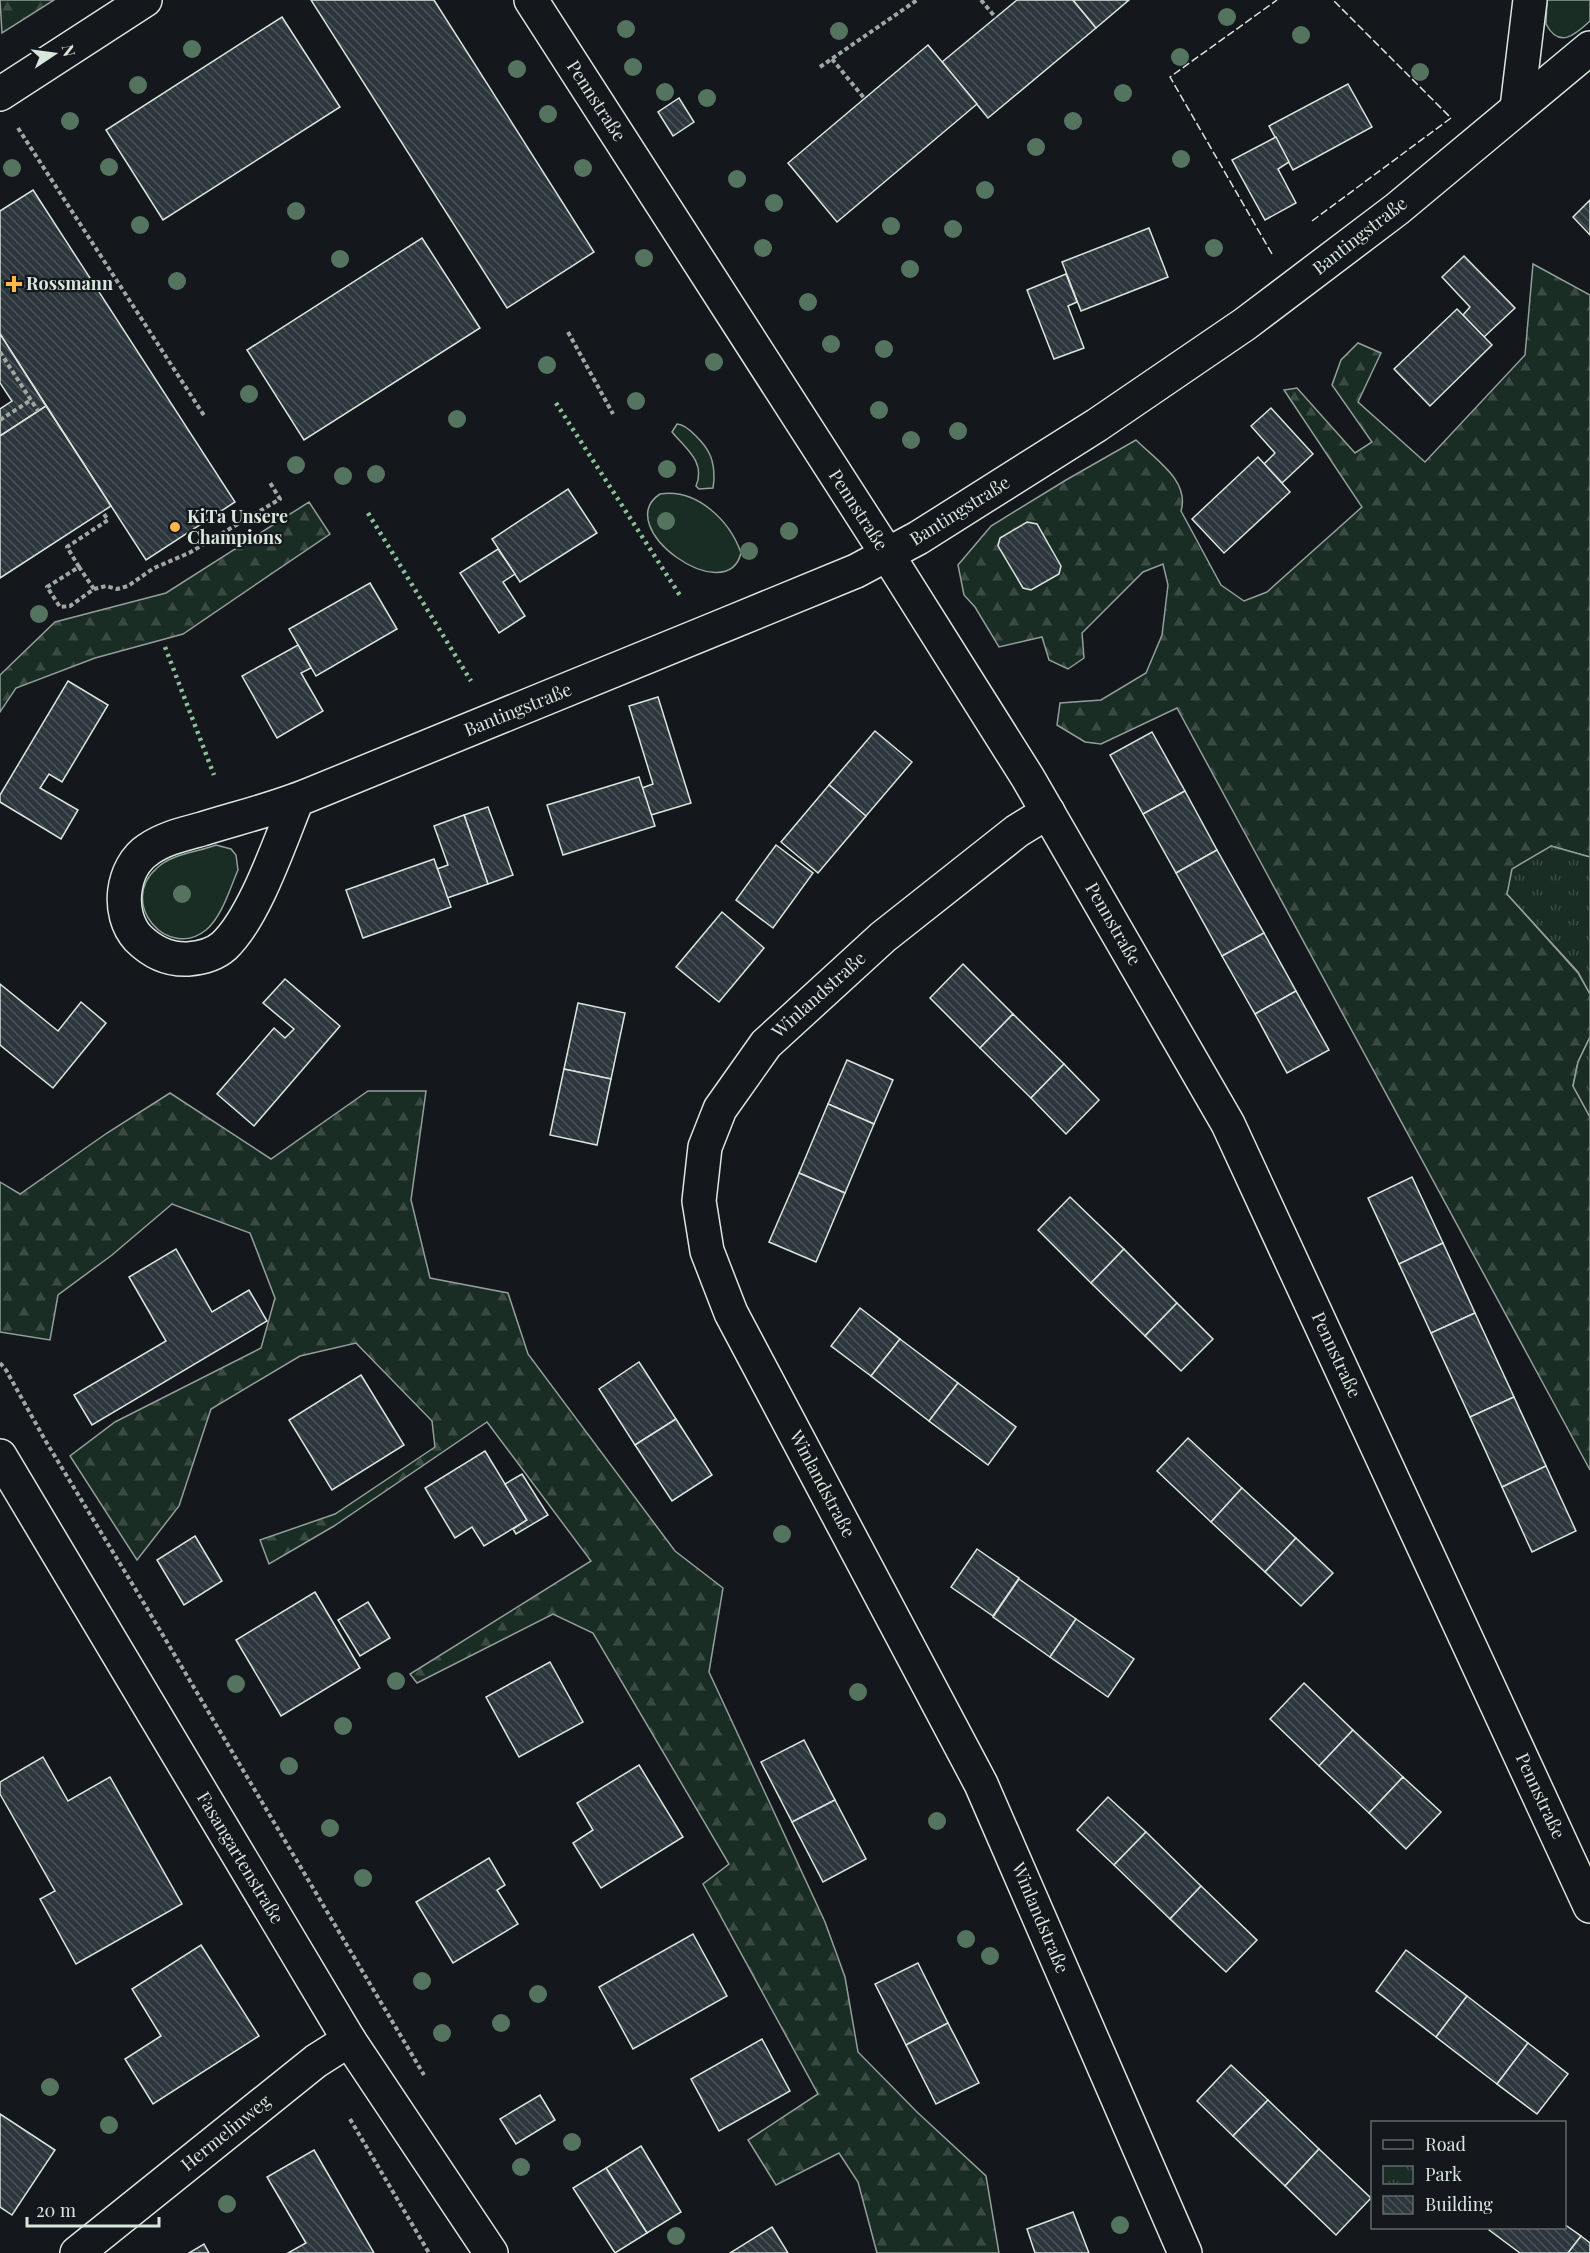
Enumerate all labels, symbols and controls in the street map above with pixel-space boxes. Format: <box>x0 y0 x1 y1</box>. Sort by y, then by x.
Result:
north arrow <box>24 24 84 84</box>
text: N <box>58 43 81 59</box>
street label: Pennstraße <box>562 55 632 146</box>
street label: Bantingstraße <box>1307 191 1412 280</box>
place label: Rossmann <box>26 271 113 295</box>
marker: Rossmann <box>7 277 21 291</box>
street label: Pennstraße <box>824 464 894 555</box>
street label: Bantingstraße <box>905 470 1014 550</box>
place label: KiTa Unsere Champions <box>187 504 288 549</box>
marker: KiTa Unsere Champions <box>168 520 182 534</box>
street label: Bantingstraße <box>460 677 575 741</box>
street label: Pennstraße <box>1080 878 1147 969</box>
street label: Winlandstraße <box>766 946 870 1043</box>
street label: Pennstraße <box>1307 1308 1367 1401</box>
street label: Winlandstraße <box>784 1425 861 1541</box>
street label: Pennstraße <box>1511 1749 1571 1842</box>
street label: Fasangartenstraße <box>192 1787 290 1928</box>
street label: Winlandstraße <box>1006 1858 1075 1977</box>
street label: Hermelinweg <box>176 2088 276 2176</box>
legend <box>1371 2121 1566 2229</box>
text: Road <box>1425 2132 1466 2156</box>
text: Park <box>1425 2162 1462 2186</box>
scale bar <box>27 2190 159 2228</box>
text: Building <box>1425 2192 1493 2216</box>
text: 20 m <box>36 2198 76 2222</box>

